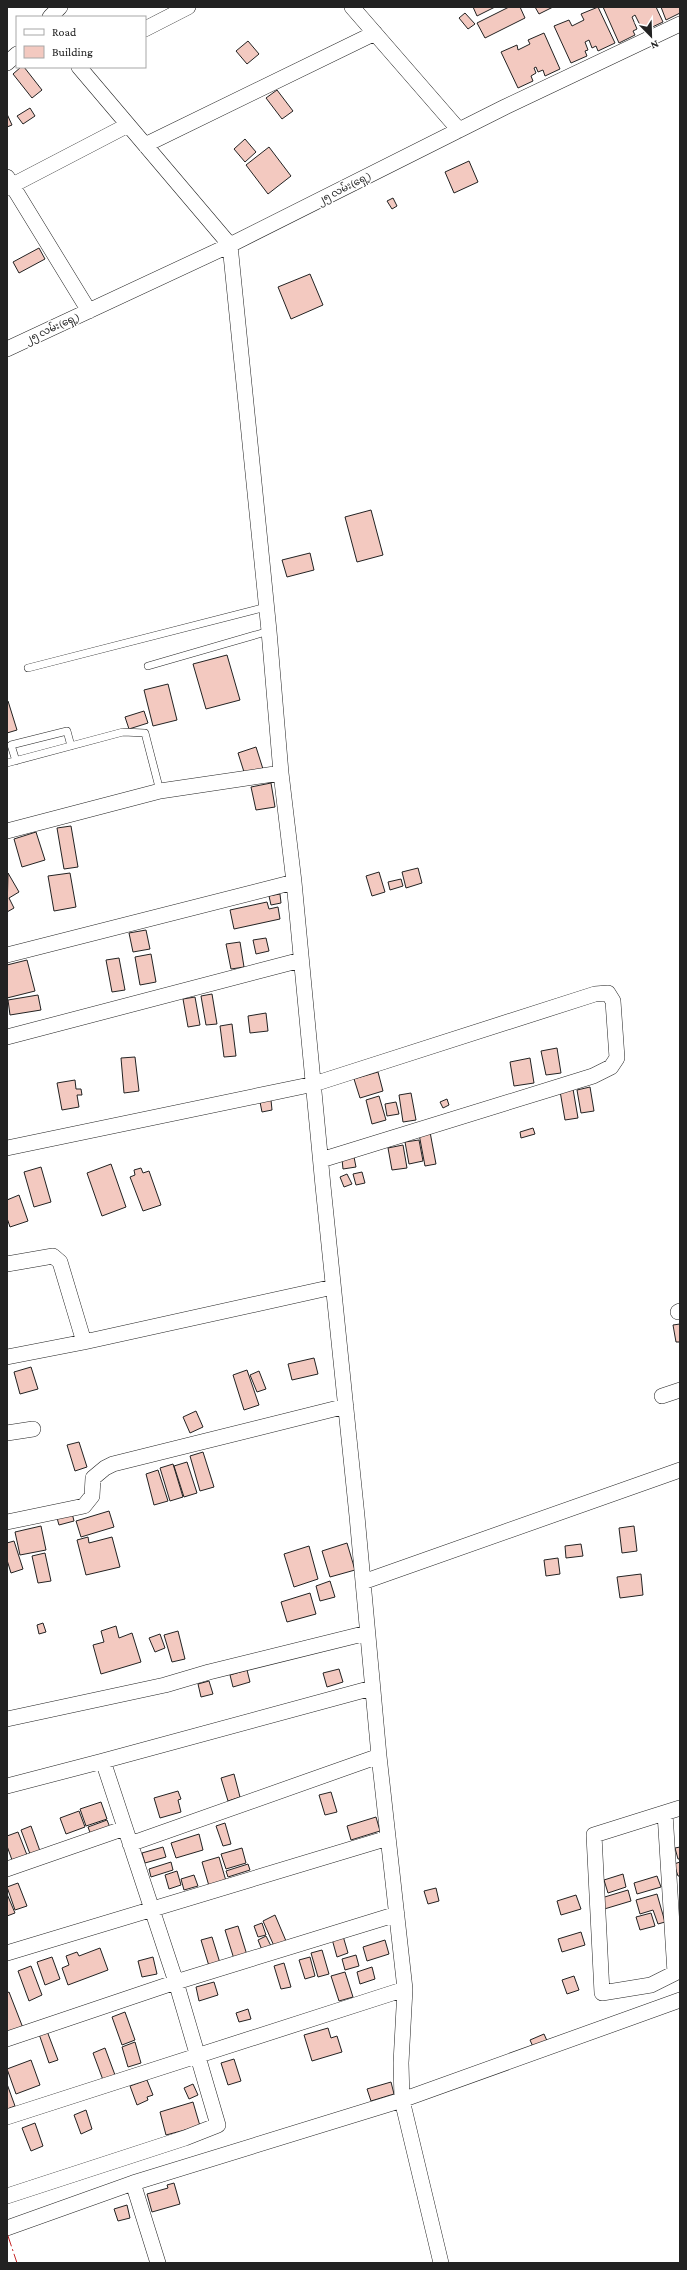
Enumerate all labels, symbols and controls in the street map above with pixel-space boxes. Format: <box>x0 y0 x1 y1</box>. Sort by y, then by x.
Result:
legend <box>16 16 146 68</box>
north arrow <box>631 16 671 56</box>
text: Road <box>52 25 77 39</box>
text: N <box>649 38 661 52</box>
text: Building <box>52 45 93 59</box>
street label: ၂၅ လမ်း(ရှေ့) <box>314 168 374 209</box>
street label: ၂၅ လမ်း(ရှေ့) <box>22 309 82 348</box>

